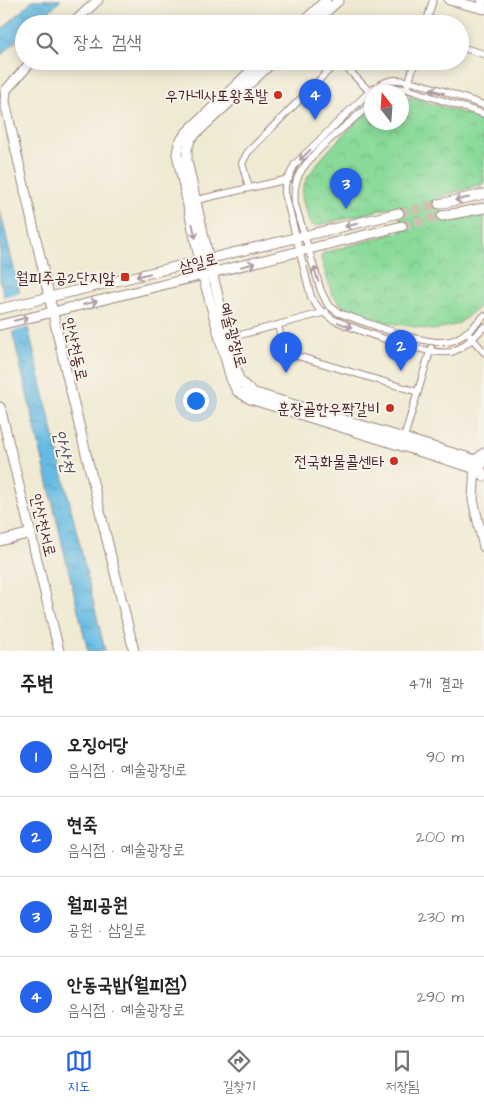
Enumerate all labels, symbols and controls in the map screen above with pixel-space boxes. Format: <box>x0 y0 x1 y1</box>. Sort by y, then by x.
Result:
search box <box>15 15 469 70</box>
icon: search <box>33 29 61 57</box>
text: 장소 검색 <box>73 29 142 56</box>
pin: 4 <box>299 79 331 120</box>
place label: 우가네사또왕족발 <box>165 85 268 107</box>
north arrow <box>364 85 409 130</box>
one-way arrow <box>430 86 446 95</box>
marker: 우가네사또왕족발 <box>272 89 284 101</box>
one-way arrow <box>299 148 311 160</box>
pin: 3 <box>330 168 362 209</box>
one-way arrow <box>454 195 470 204</box>
one-way arrow <box>344 221 360 230</box>
one-way arrow <box>189 223 199 239</box>
street label: 삼일로 <box>177 248 220 278</box>
one-way arrow <box>239 260 255 269</box>
one-way arrow <box>310 266 320 282</box>
place label: 월피주공2단지앞 <box>16 267 115 289</box>
marker: 월피주공2단지앞 <box>119 271 131 283</box>
one-way arrow <box>135 271 151 280</box>
one-way arrow <box>81 298 97 307</box>
street label: 예술광장1로 <box>214 300 252 370</box>
one-way arrow <box>13 314 29 324</box>
street label: 안산천동로 <box>57 315 93 383</box>
one-way arrow <box>337 321 353 330</box>
pin: 2 <box>385 330 417 371</box>
pin: 1 <box>270 332 302 373</box>
your location <box>183 388 209 414</box>
place label: 훈장골한우짝갈비 <box>277 398 380 420</box>
marker: 훈장골한우짝갈비 <box>384 402 396 414</box>
water label: 안산천 <box>46 427 81 477</box>
place label: 전국화물콜센타 <box>294 451 384 473</box>
marker: 전국화물콜센타 <box>388 455 400 467</box>
street label: 안산천서로 <box>25 491 61 559</box>
text: 주변 <box>20 669 54 698</box>
text: 4개 결과 <box>408 673 464 695</box>
text: 오징어당 <box>67 732 128 759</box>
text: 1 <box>35 746 37 768</box>
text: 90 m <box>426 746 464 768</box>
text: 음식점 · 예술광장1로 <box>67 759 187 781</box>
text: 현죽 <box>67 812 98 839</box>
text: 2 <box>31 826 41 848</box>
text: 200 m <box>416 826 464 848</box>
text: 음식점 · 예술광장로 <box>67 839 185 861</box>
text: 월피공원 <box>67 892 128 919</box>
text: 3 <box>32 906 40 928</box>
text: 230 m <box>418 906 464 928</box>
text: 공원 · 삼일로 <box>67 919 146 941</box>
text: 안동국밥(월피점) <box>67 972 186 999</box>
text: 4 <box>31 986 41 1008</box>
text: 290 m <box>417 986 464 1008</box>
text: 음식점 · 예술광장로 <box>67 999 185 1021</box>
tab: 지도 <box>65 1047 93 1097</box>
tab: 길찾기 <box>222 1047 256 1097</box>
tab: 저장됨 <box>385 1047 419 1097</box>

